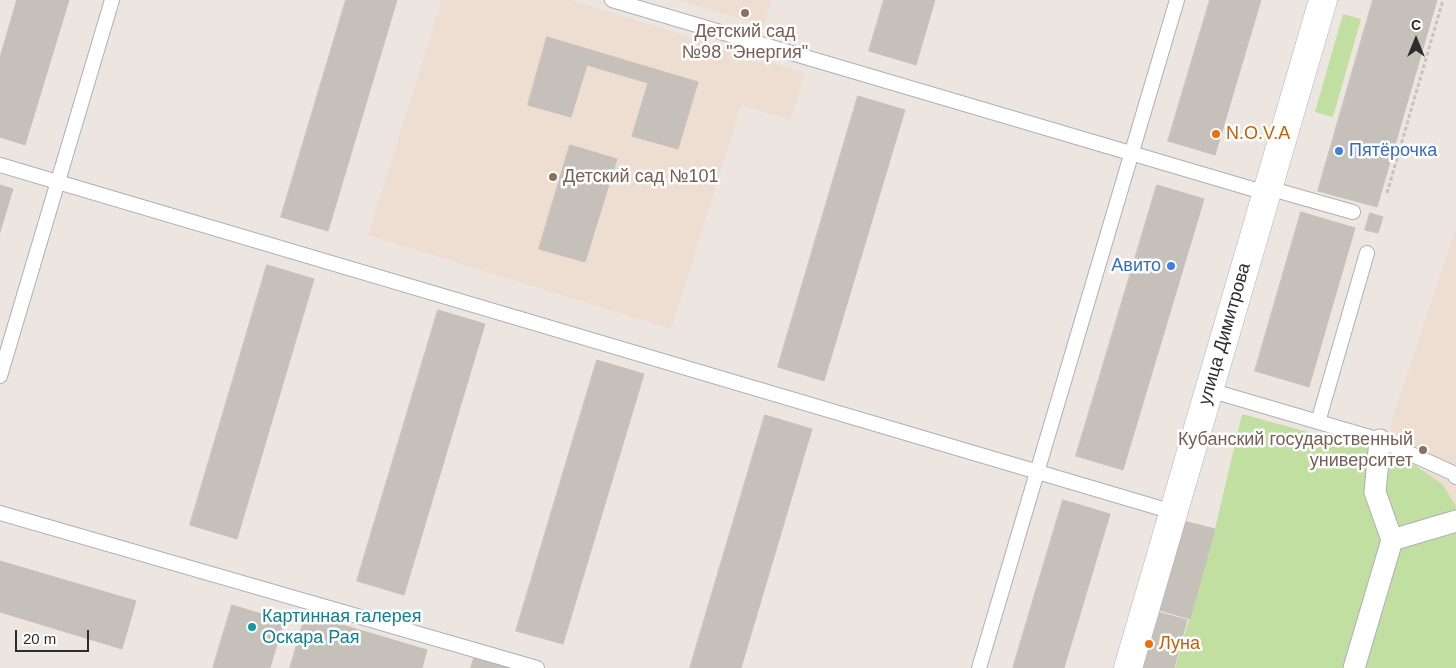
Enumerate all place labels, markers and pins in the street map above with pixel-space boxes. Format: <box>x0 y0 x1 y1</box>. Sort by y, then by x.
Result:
marker: Детский сад №98 "Энергия" <box>739 7 751 19</box>
place label: Детский сад №98 "Энергия" <box>682 21 808 64</box>
place label: N.O.V.A <box>1226 123 1290 145</box>
marker: N.O.V.A <box>1210 128 1222 140</box>
place label: Пятёрочка <box>1349 140 1437 162</box>
marker: Пятёрочка <box>1333 145 1345 157</box>
place label: Детский сад №101 <box>563 166 718 188</box>
marker: Детский сад №101 <box>547 171 559 183</box>
place label: Авито <box>1111 255 1161 277</box>
marker: Авито <box>1165 260 1177 272</box>
place label: Кубанский государственный университет <box>1178 429 1413 472</box>
marker: Кубанский государственный университет <box>1417 444 1429 456</box>
place label: Картинная галерея Оскара Рая <box>262 606 422 649</box>
marker: Картинная галерея Оскара Рая <box>246 621 258 633</box>
place label: Луна <box>1159 633 1200 655</box>
marker: Луна <box>1143 638 1155 650</box>

